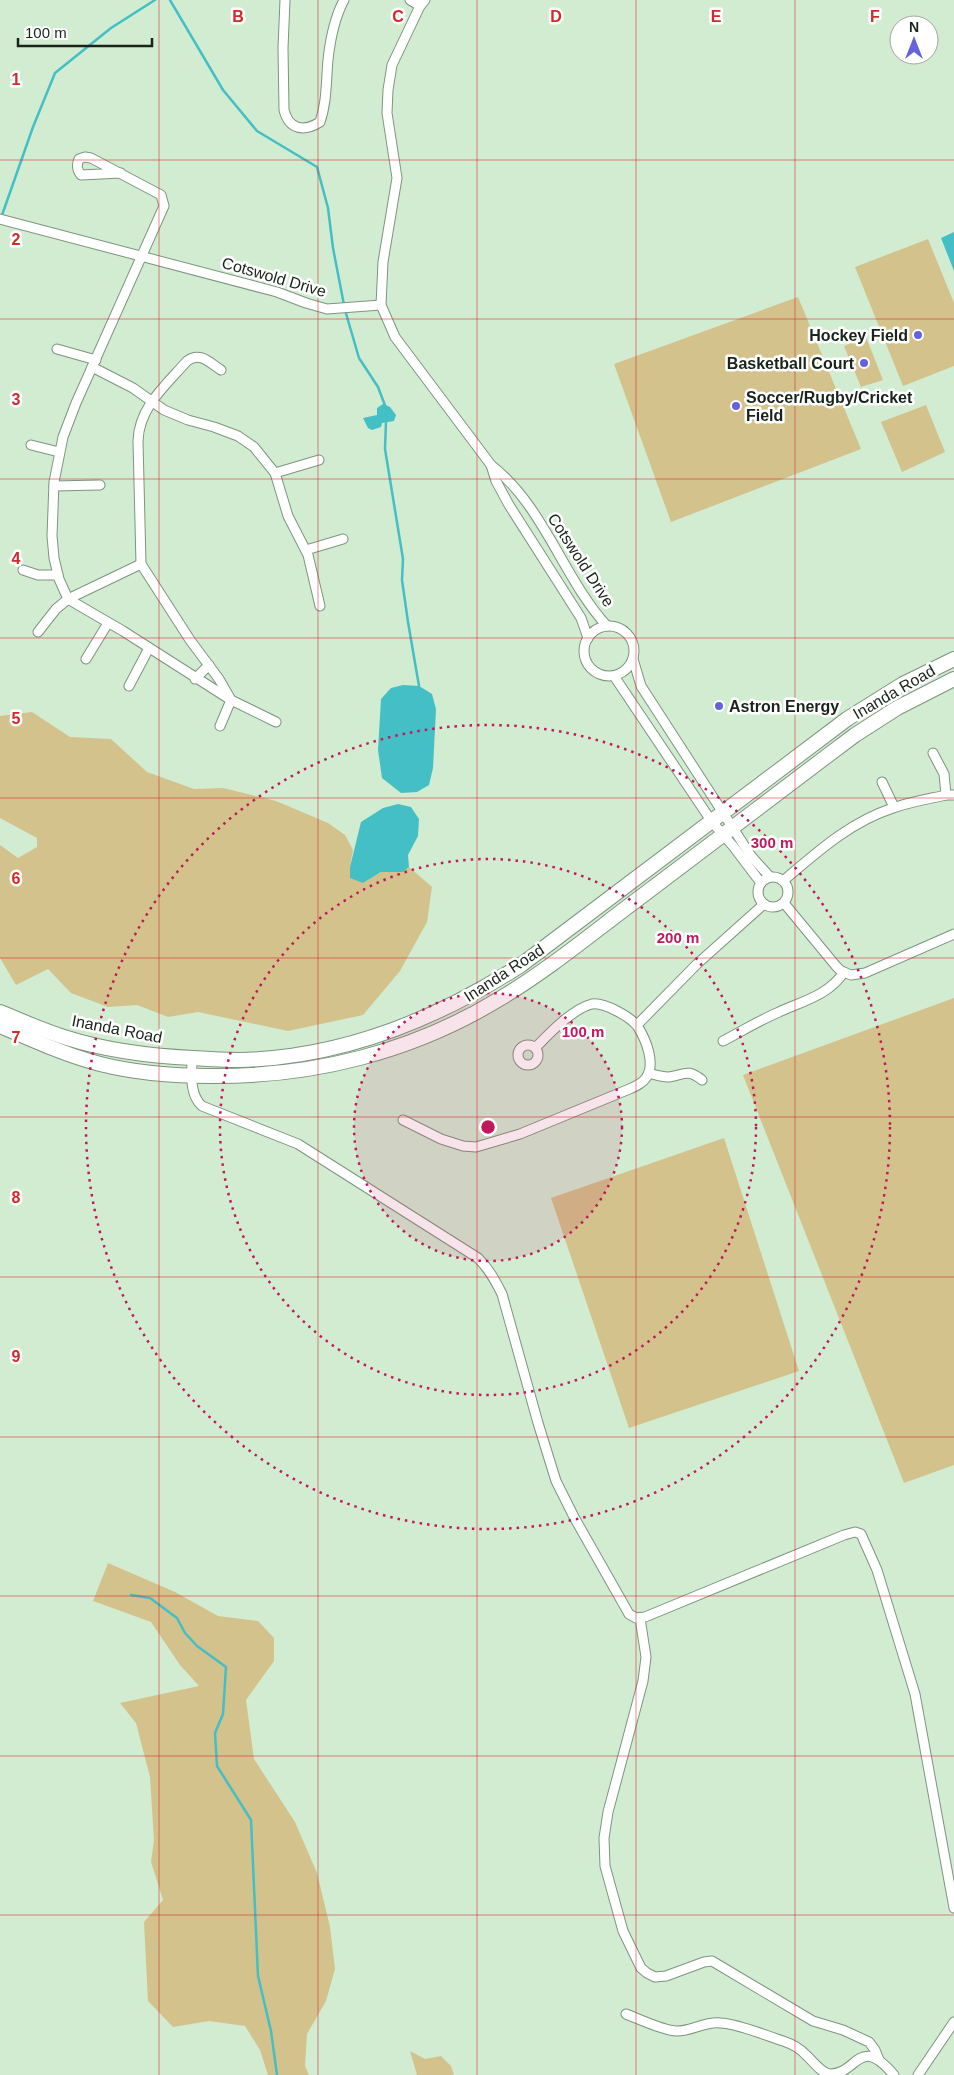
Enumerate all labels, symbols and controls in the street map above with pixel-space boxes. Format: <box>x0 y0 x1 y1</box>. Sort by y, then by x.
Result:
text: B <box>232 8 244 25</box>
text: C <box>392 8 404 25</box>
text: D <box>550 8 562 25</box>
text: E <box>711 8 722 25</box>
text: F <box>870 8 880 25</box>
scale bar <box>18 15 151 47</box>
north arrow <box>889 15 939 65</box>
text: N <box>909 19 919 35</box>
text: 100 m <box>25 24 67 41</box>
text: 1 <box>12 71 21 88</box>
text: 2 <box>12 231 21 248</box>
street label: Cotswold Drive <box>220 254 328 300</box>
place label: Hockey Field <box>809 327 908 344</box>
marker: Hockey Field <box>912 329 924 341</box>
place label: Basketball Court <box>727 355 855 372</box>
marker: Basketball Court <box>858 357 870 369</box>
place label: Soccer/Rugby/Cricket Field <box>746 389 913 424</box>
text: 3 <box>12 391 21 408</box>
marker: Soccer/Rugby/Cricket Field <box>730 400 742 412</box>
street label: Cotswold Drive <box>545 510 617 610</box>
text: 4 <box>12 550 21 567</box>
street label: Inanda Road <box>850 662 938 722</box>
place label: Astron Energy <box>729 698 839 715</box>
marker: Astron Energy <box>713 700 725 712</box>
text: 5 <box>12 710 21 727</box>
text: 300 m <box>751 834 793 851</box>
text: 6 <box>12 870 21 887</box>
text: 200 m <box>657 929 699 946</box>
street label: Inanda Road <box>461 941 547 1005</box>
street label: Inanda Road <box>70 1012 164 1046</box>
text: 100 m <box>562 1023 604 1040</box>
text: 7 <box>12 1029 21 1046</box>
centre of rings <box>479 1118 497 1136</box>
text: 8 <box>12 1189 21 1206</box>
text: 9 <box>12 1348 21 1365</box>

